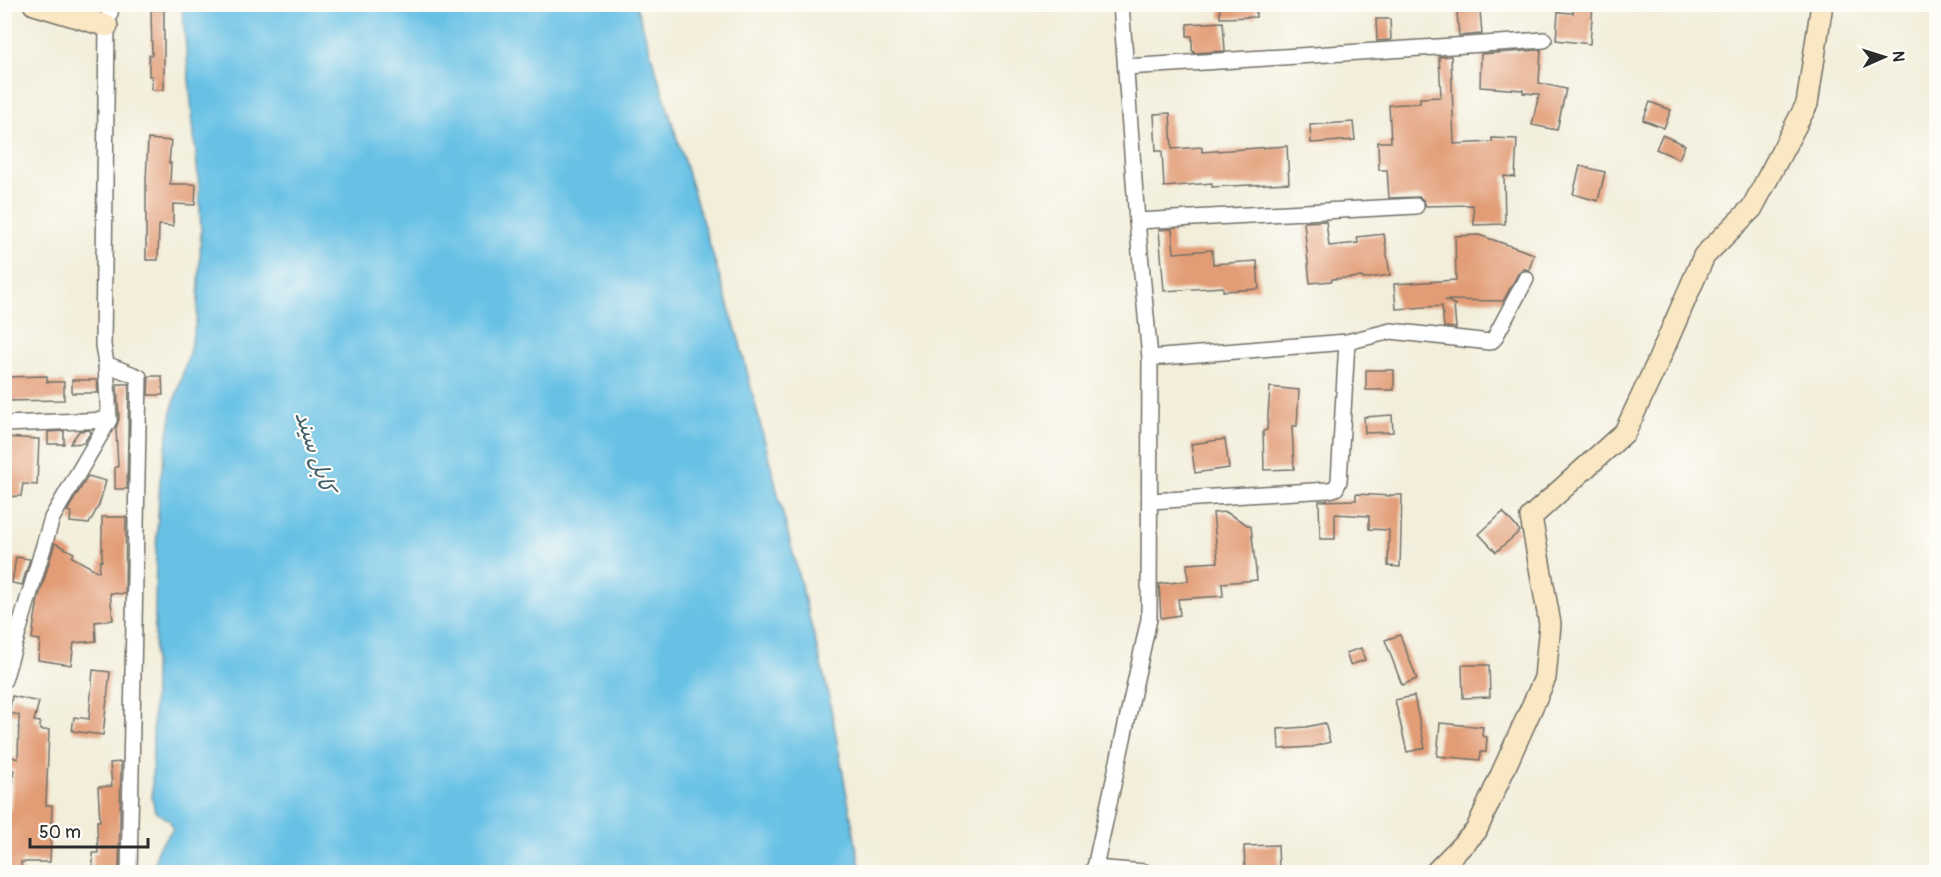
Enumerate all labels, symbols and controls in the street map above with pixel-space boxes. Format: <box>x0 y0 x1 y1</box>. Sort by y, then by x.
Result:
north arrow <box>1854 27 1914 87</box>
text: N <box>1888 50 1908 62</box>
water label: کابل سيند <box>289 408 342 500</box>
scale bar <box>30 811 148 849</box>
text: 50 m <box>39 821 81 844</box>

